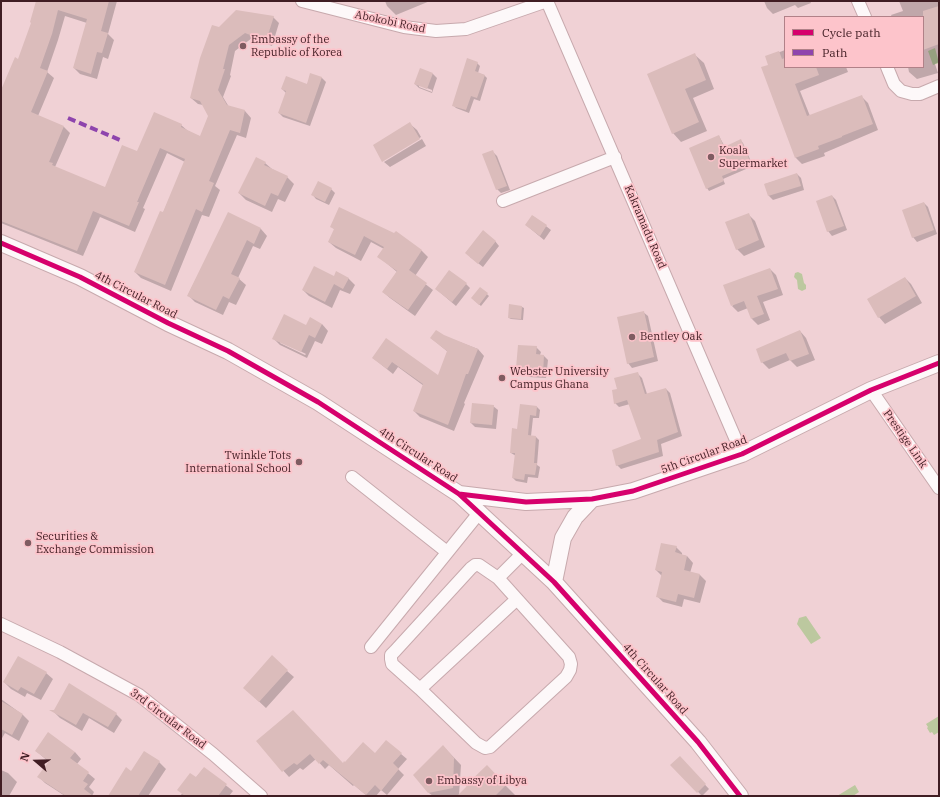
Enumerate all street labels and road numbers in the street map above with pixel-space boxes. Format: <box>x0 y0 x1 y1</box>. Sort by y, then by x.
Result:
street label: Abokobi Road <box>354 8 426 36</box>
street label: Kakramadu Road <box>621 183 669 271</box>
street label: 4th Circular Road <box>93 269 179 321</box>
street label: Prestige Link <box>880 407 930 471</box>
street label: 4th Circular Road <box>376 425 460 485</box>
street label: 5th Circular Road <box>659 433 749 477</box>
street label: 4th Circular Road <box>620 641 690 717</box>
street label: 3rd Circular Road <box>127 686 209 752</box>

